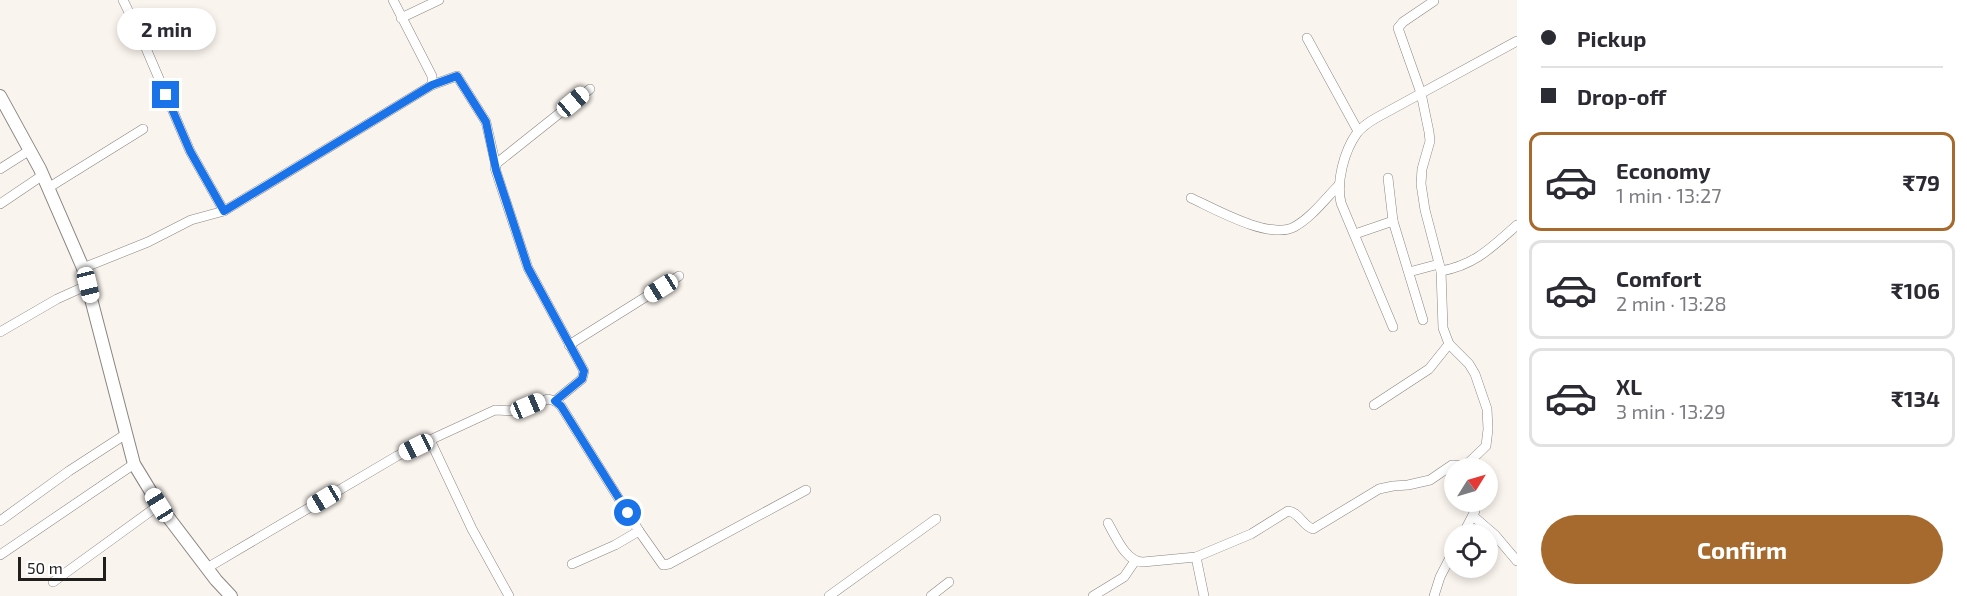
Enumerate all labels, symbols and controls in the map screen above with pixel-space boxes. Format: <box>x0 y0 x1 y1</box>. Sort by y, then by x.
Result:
callout: 2 min <box>116 8 216 50</box>
text: 2 min <box>141 17 192 41</box>
text: Pickup <box>1577 25 1646 51</box>
route end <box>152 81 179 108</box>
text: Drop-off <box>1577 83 1666 109</box>
car <box>553 84 593 120</box>
icon: car <box>1544 155 1598 209</box>
text: Economy <box>1616 157 1711 183</box>
text: ₹79 <box>1902 169 1940 195</box>
text: 1 min · 13:27 <box>1616 183 1721 207</box>
icon: car <box>1544 263 1598 317</box>
car <box>75 265 101 305</box>
text: Comfort <box>1616 265 1701 291</box>
car <box>641 271 681 305</box>
text: ₹106 <box>1891 277 1940 303</box>
text: 2 min · 13:28 <box>1616 291 1727 315</box>
icon: car <box>1544 371 1598 425</box>
text: XL <box>1616 373 1642 399</box>
text: ₹134 <box>1891 385 1940 411</box>
car <box>508 391 548 421</box>
text: 3 min · 13:29 <box>1616 399 1726 423</box>
car <box>396 431 436 463</box>
north arrow <box>1444 458 1498 512</box>
map controls <box>1444 458 1498 578</box>
car <box>304 482 344 516</box>
car <box>142 485 176 525</box>
route start <box>614 499 641 526</box>
button: Confirm <box>1541 515 1943 584</box>
button: locate <box>1444 524 1498 578</box>
scale bar <box>18 554 106 582</box>
text: 50 m <box>27 558 63 577</box>

